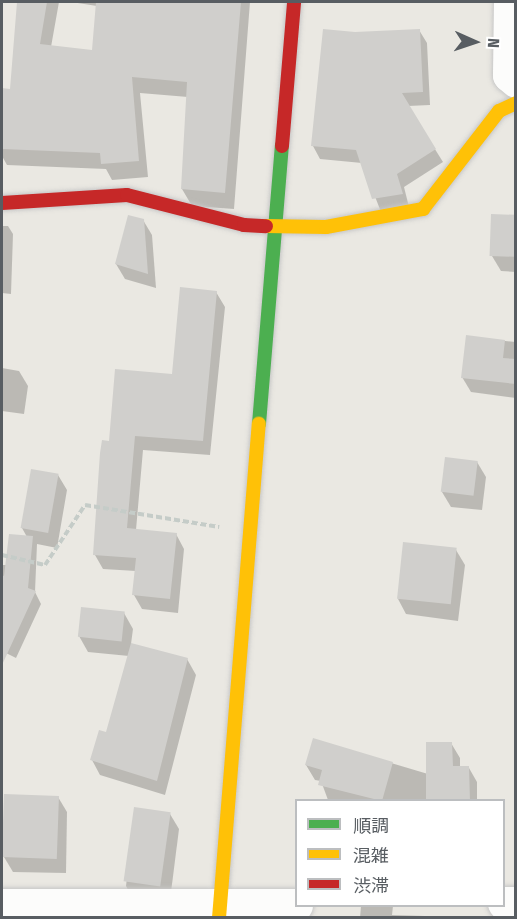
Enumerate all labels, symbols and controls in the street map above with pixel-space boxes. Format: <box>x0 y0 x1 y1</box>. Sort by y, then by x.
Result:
north arrow <box>445 12 505 72</box>
text: N <box>484 38 503 48</box>
legend <box>295 799 505 907</box>
text: 順調 <box>353 815 389 837</box>
text: 混雑 <box>353 845 389 867</box>
text: 渋滞 <box>353 875 389 897</box>

